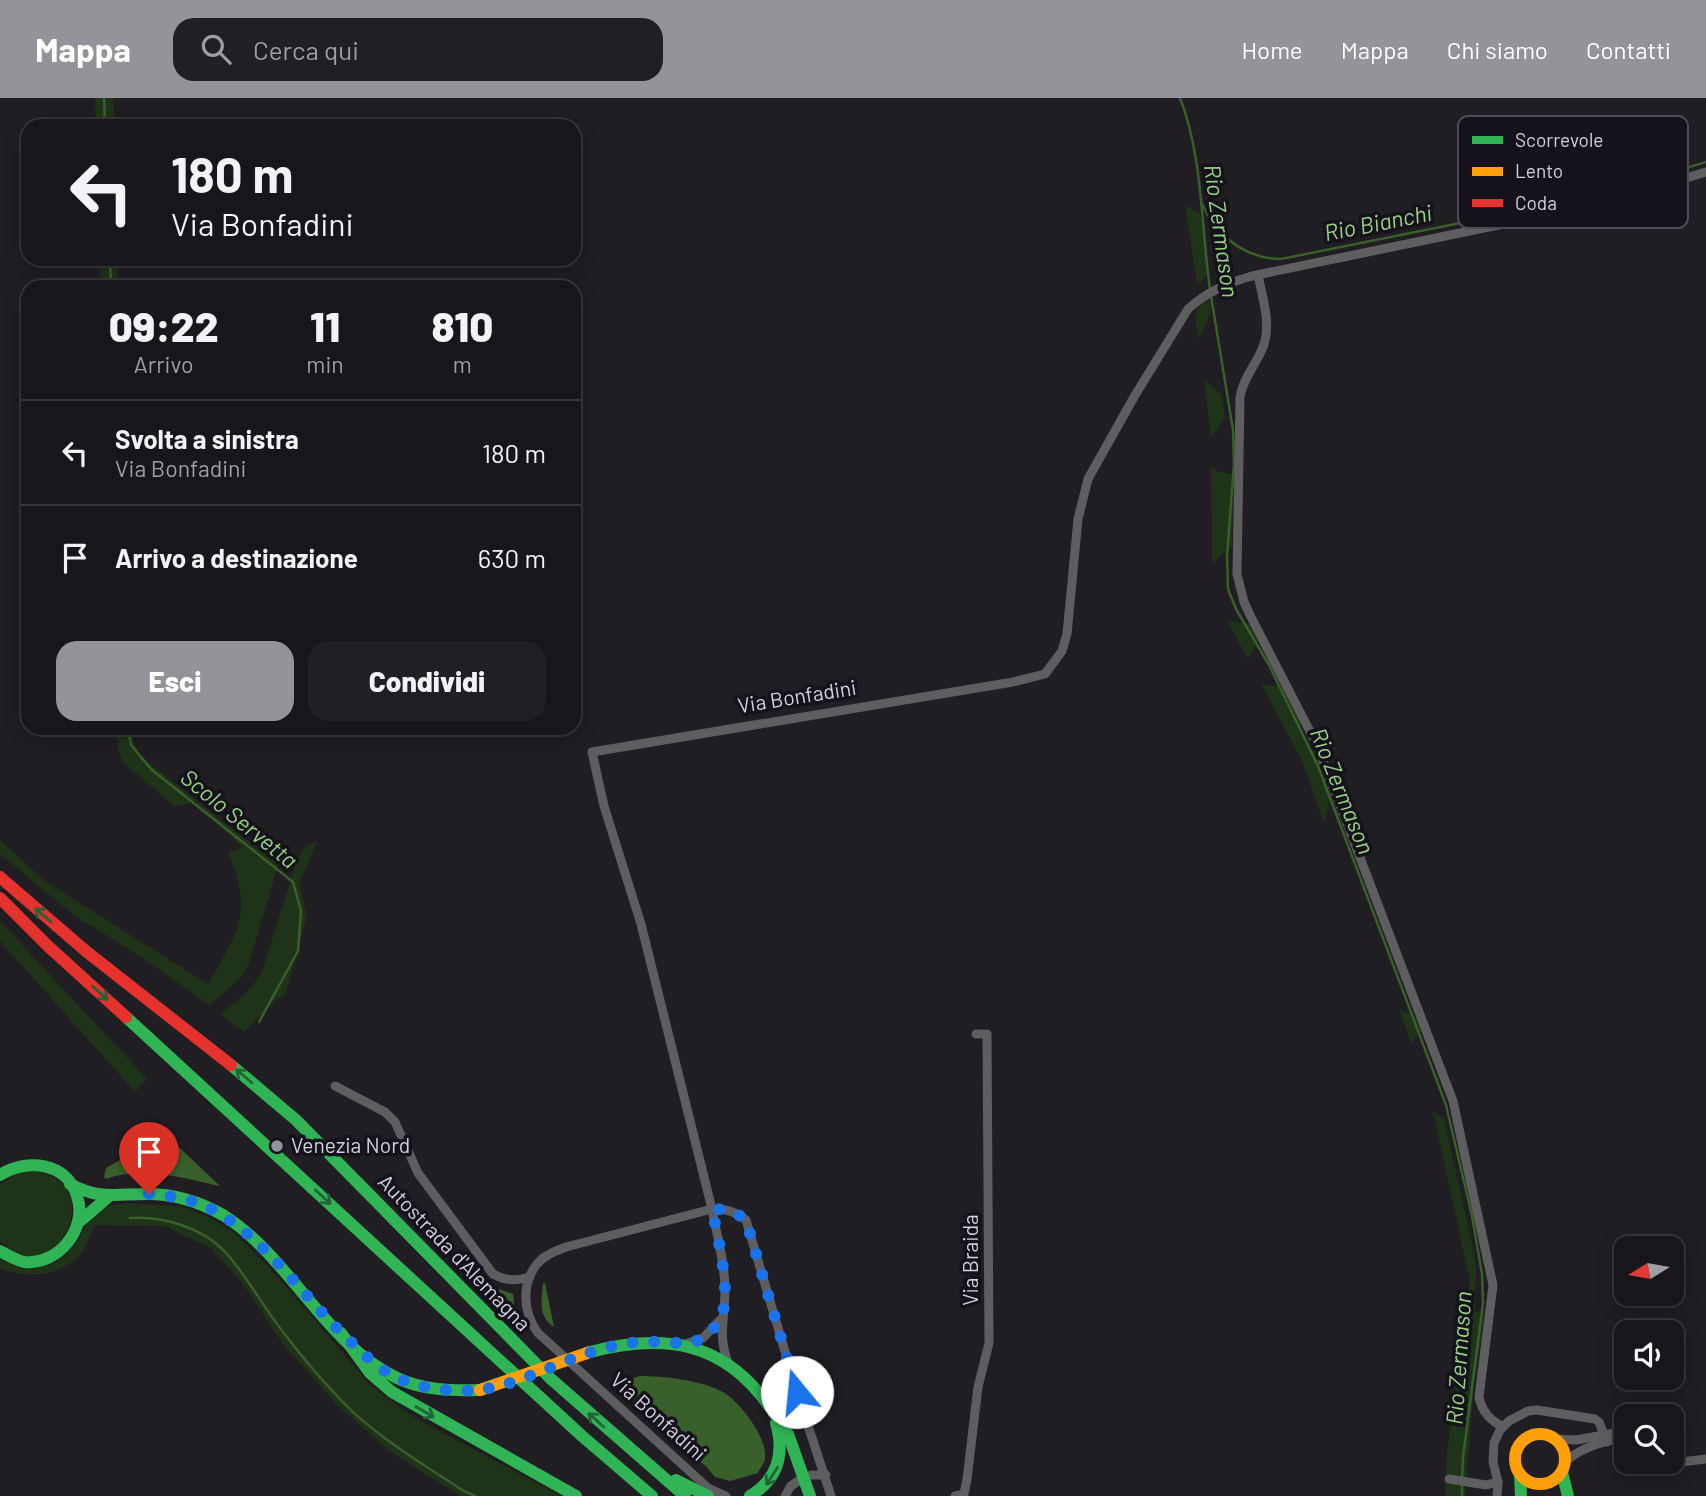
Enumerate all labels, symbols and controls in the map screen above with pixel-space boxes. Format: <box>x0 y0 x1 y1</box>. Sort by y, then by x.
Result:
search box <box>173 18 663 81</box>
text: Mappa <box>35 29 131 69</box>
icon: search <box>197 30 235 68</box>
text: Cerca qui <box>253 34 359 65</box>
text: Home <box>1241 35 1303 64</box>
text: Mappa <box>1341 35 1409 64</box>
text: Chi siamo <box>1447 35 1548 64</box>
text: Contatti <box>1586 35 1671 64</box>
legend <box>1458 116 1688 228</box>
text: Scorrevole <box>1515 128 1603 151</box>
text: 180 m <box>171 144 294 203</box>
icon: left <box>56 147 147 238</box>
text: Lento <box>1515 159 1563 182</box>
water label: Rio Zermason <box>1199 163 1245 299</box>
text: Coda <box>1515 191 1557 214</box>
water label: Rio Bianchi <box>1322 198 1434 246</box>
text: Via Bonfadini <box>171 204 354 242</box>
text: 09:22 <box>109 300 219 350</box>
text: 11 <box>310 300 340 350</box>
text: 810 <box>431 300 493 350</box>
text: Arrivo <box>134 350 194 378</box>
text: min <box>306 350 344 378</box>
text: m <box>453 350 472 378</box>
text: Svolta a sinistra <box>115 423 299 454</box>
icon: left <box>56 434 94 472</box>
text: 180 m <box>482 437 546 468</box>
text: Via Bonfadini <box>115 454 246 482</box>
icon: arrive <box>56 539 94 577</box>
text: Arrivo a destinazione <box>115 542 358 573</box>
text: 630 m <box>478 542 546 573</box>
button: Esci <box>56 641 294 721</box>
button: Condividi <box>308 641 546 721</box>
street label: Via Bonfadini <box>736 674 858 717</box>
water label: Rio Zermason <box>1305 723 1381 858</box>
water label: Scolo Servetta <box>175 763 304 874</box>
one-way arrow <box>34 908 52 923</box>
one-way arrow <box>90 984 108 1000</box>
one-way arrow <box>235 1068 253 1084</box>
pin <box>119 1122 179 1194</box>
place label: Venezia Nord <box>291 1132 410 1157</box>
icon: arrive <box>130 1133 168 1171</box>
marker: Venezia Nord <box>269 1138 285 1154</box>
street label: Autostrada d'Alemagna <box>374 1168 536 1336</box>
one-way arrow <box>314 1188 331 1205</box>
street label: Via Braida <box>957 1214 982 1306</box>
north arrow <box>1614 1236 1684 1306</box>
map controls <box>1614 1236 1684 1474</box>
water label: Rio Zermason <box>1439 1290 1477 1426</box>
button: sound <box>1614 1320 1684 1390</box>
position arrow <box>760 1355 834 1429</box>
street label: Via Bonfadini <box>606 1366 712 1465</box>
button: search <box>1614 1404 1684 1474</box>
one-way arrow <box>414 1406 434 1420</box>
one-way arrow <box>588 1411 605 1428</box>
one-way arrow <box>765 1466 779 1485</box>

